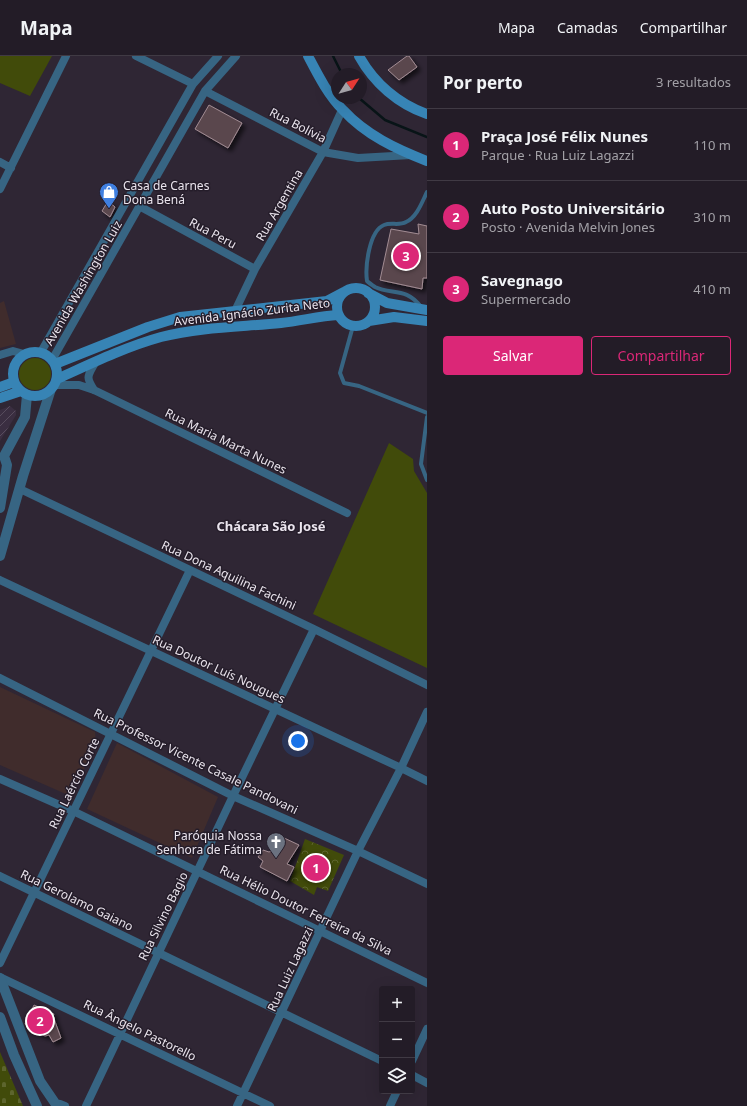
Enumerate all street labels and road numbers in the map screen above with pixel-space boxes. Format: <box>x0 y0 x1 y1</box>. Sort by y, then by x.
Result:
street label: Rua Bolívia <box>267 103 329 147</box>
street label: Rua Argentina <box>252 166 306 244</box>
street label: Rua Peru <box>186 213 240 253</box>
street label: Avenida Washington Luiz <box>40 217 126 349</box>
street label: Avenida Ignácio Zurita Neto <box>173 294 331 330</box>
street label: Rua Maria Marta Nunes <box>162 404 290 478</box>
street label: Rua Dona Aquilina Fachini <box>159 536 299 614</box>
street label: Rua Doutor Luís Nougues <box>150 631 288 707</box>
street label: Rua Professor Vicente Casale Pandovani <box>91 704 301 818</box>
street label: Rua Laércio Corte <box>45 734 104 831</box>
street label: Rua Hélio Doutor Ferreira da Silva <box>217 861 395 959</box>
street label: Rua Gerolamo Gaiano <box>18 865 136 935</box>
street label: Rua Silvino Bagio <box>134 869 192 963</box>
street label: Rua Luiz Lagazzi <box>263 924 317 1014</box>
street label: Rua Ângelo Pastorello <box>81 995 199 1065</box>

